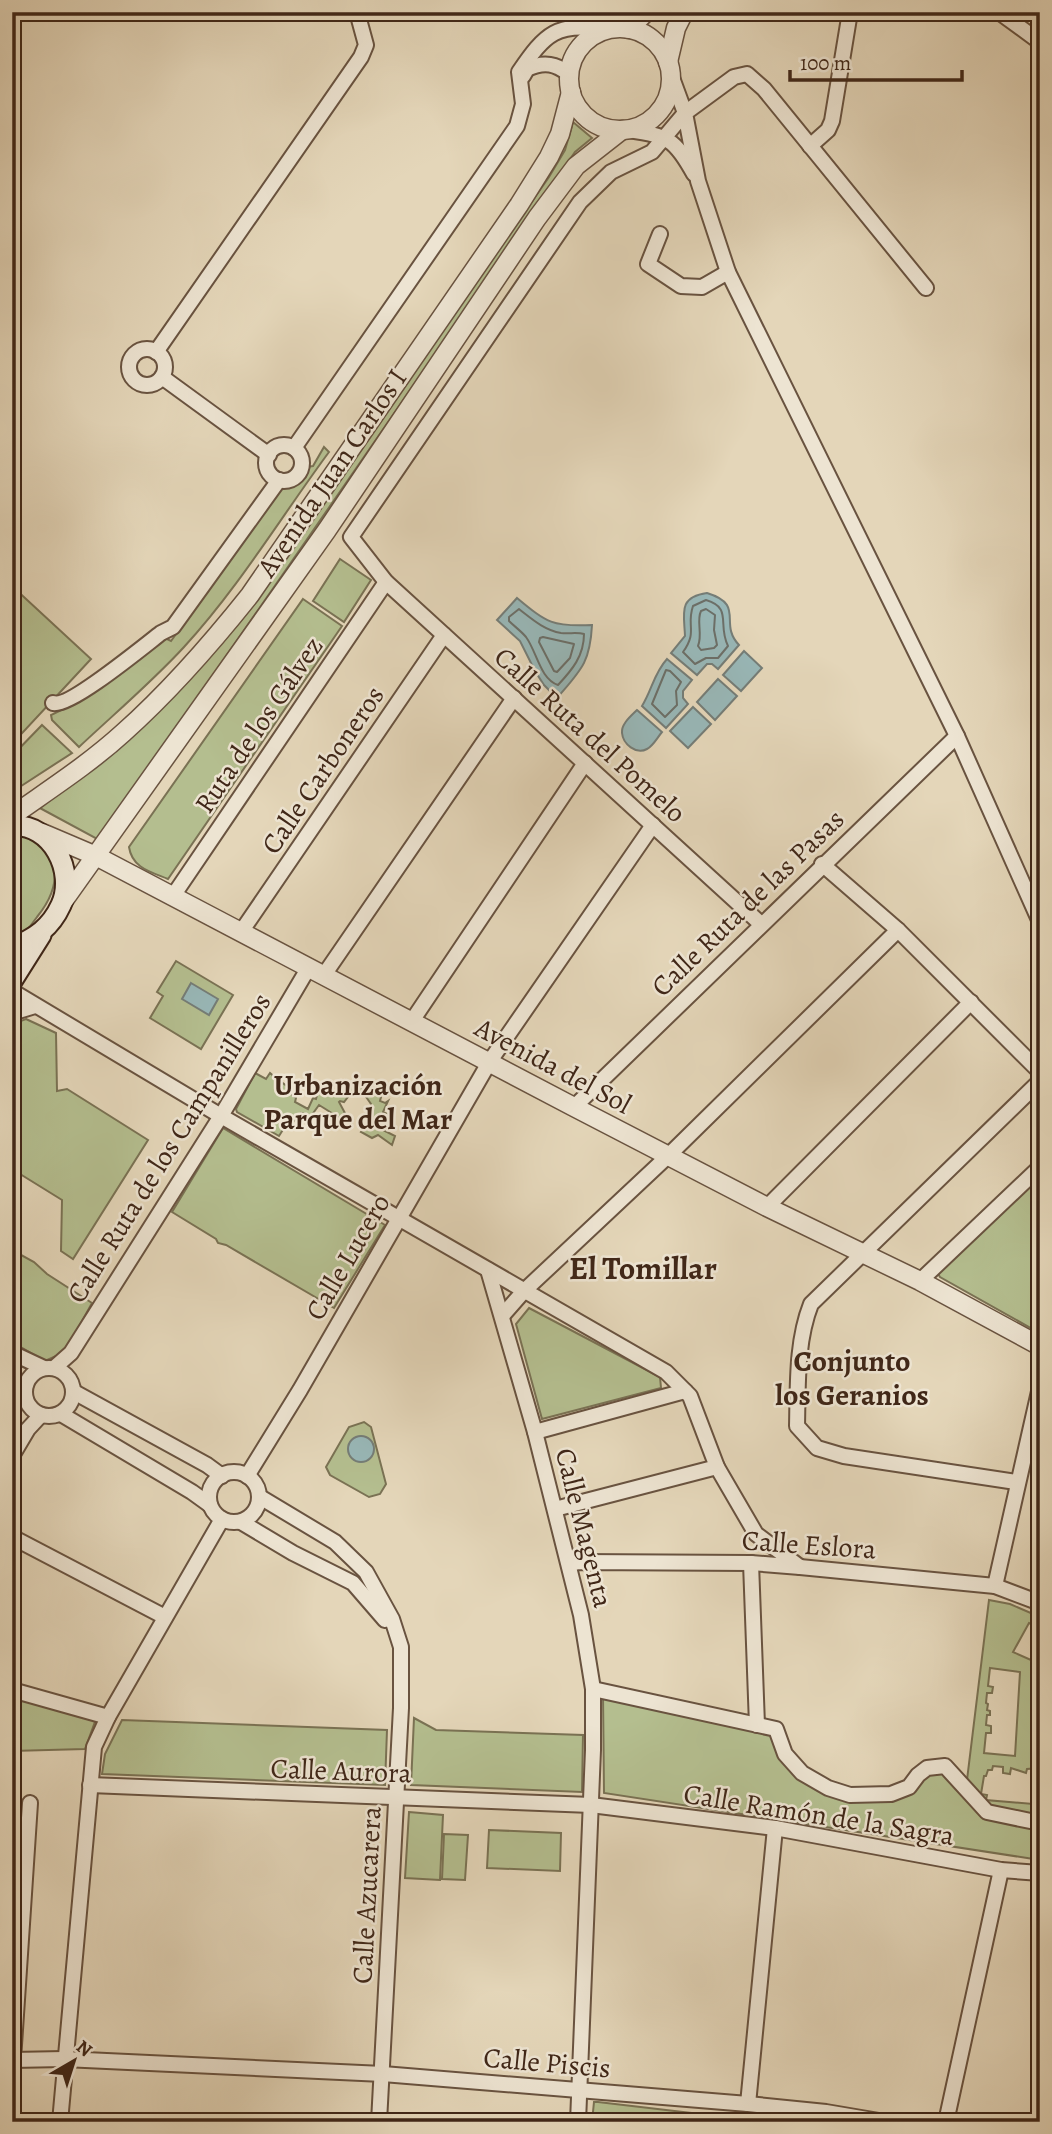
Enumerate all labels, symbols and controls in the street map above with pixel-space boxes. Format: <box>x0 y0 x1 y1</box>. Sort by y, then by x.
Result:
scale bar <box>790 38 961 82</box>
text: 100 m <box>800 49 851 77</box>
street label: Avenida Juan Carlos I <box>248 361 416 585</box>
street label: Ruta de los Gálvez <box>186 629 332 821</box>
street label: Calle Ruta del Pomelo <box>486 638 694 832</box>
street label: Calle Carboneros <box>253 678 393 862</box>
street label: Calle Ruta de las Pasas <box>643 801 853 1005</box>
street label: Calle Ruta de los Campanilleros <box>58 986 280 1310</box>
street label: Avenida del Sol <box>467 1008 638 1123</box>
district label: Urbanización Parque del Mar <box>264 1065 452 1139</box>
street label: Calle Lucero <box>297 1187 399 1327</box>
district label: El Tomillar <box>569 1246 717 1290</box>
district label: Conjunto los Geranios <box>775 1341 929 1415</box>
street label: Calle Magenta <box>546 1444 622 1612</box>
street label: Calle Eslora <box>741 1521 877 1569</box>
street label: Calle Aurora <box>270 1750 412 1792</box>
street label: Calle Ramón de la Sagra <box>681 1775 957 1855</box>
street label: Calle Azucarera <box>343 1805 391 1985</box>
north arrow <box>38 2025 108 2096</box>
text: N <box>71 2034 98 2063</box>
street label: Calle Piscis <box>482 2039 612 2087</box>

